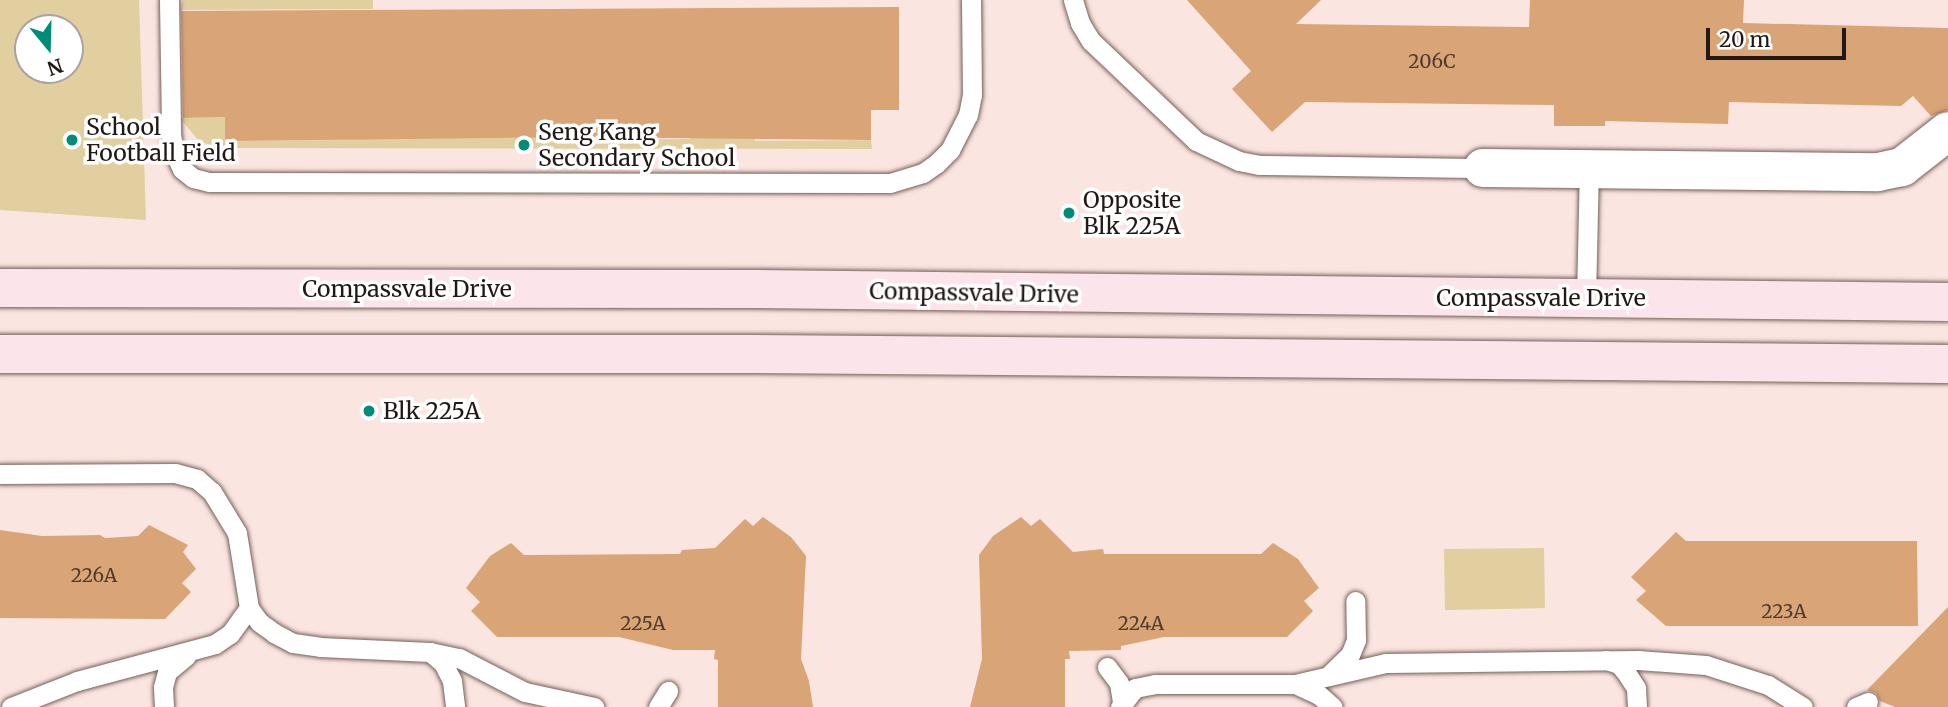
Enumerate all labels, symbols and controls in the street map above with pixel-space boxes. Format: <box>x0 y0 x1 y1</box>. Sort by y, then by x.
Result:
north arrow <box>14 14 84 84</box>
scale bar <box>1710 14 1850 58</box>
text: 20 m <box>1719 26 1770 53</box>
house number: 206C <box>1408 51 1456 73</box>
text: N <box>44 53 66 81</box>
place label: School Football Field <box>86 113 236 167</box>
place label: Seng Kang Secondary School <box>538 118 735 172</box>
marker: School Football Field <box>64 132 80 148</box>
marker: Seng Kang Secondary School <box>516 137 532 153</box>
place label: Opposite Blk 225A <box>1083 186 1181 240</box>
marker: Opposite Blk 225A <box>1061 205 1077 221</box>
street label: Compassvale Drive <box>302 275 512 303</box>
street label: Compassvale Drive <box>869 277 1079 309</box>
street label: Compassvale Drive <box>1436 284 1646 312</box>
place label: Blk 225A <box>383 397 480 425</box>
marker: Blk 225A <box>361 403 377 419</box>
house number: 226A <box>71 565 117 587</box>
house number: 223A <box>1761 601 1807 623</box>
house number: 225A <box>620 613 666 635</box>
house number: 224A <box>1118 613 1164 635</box>

